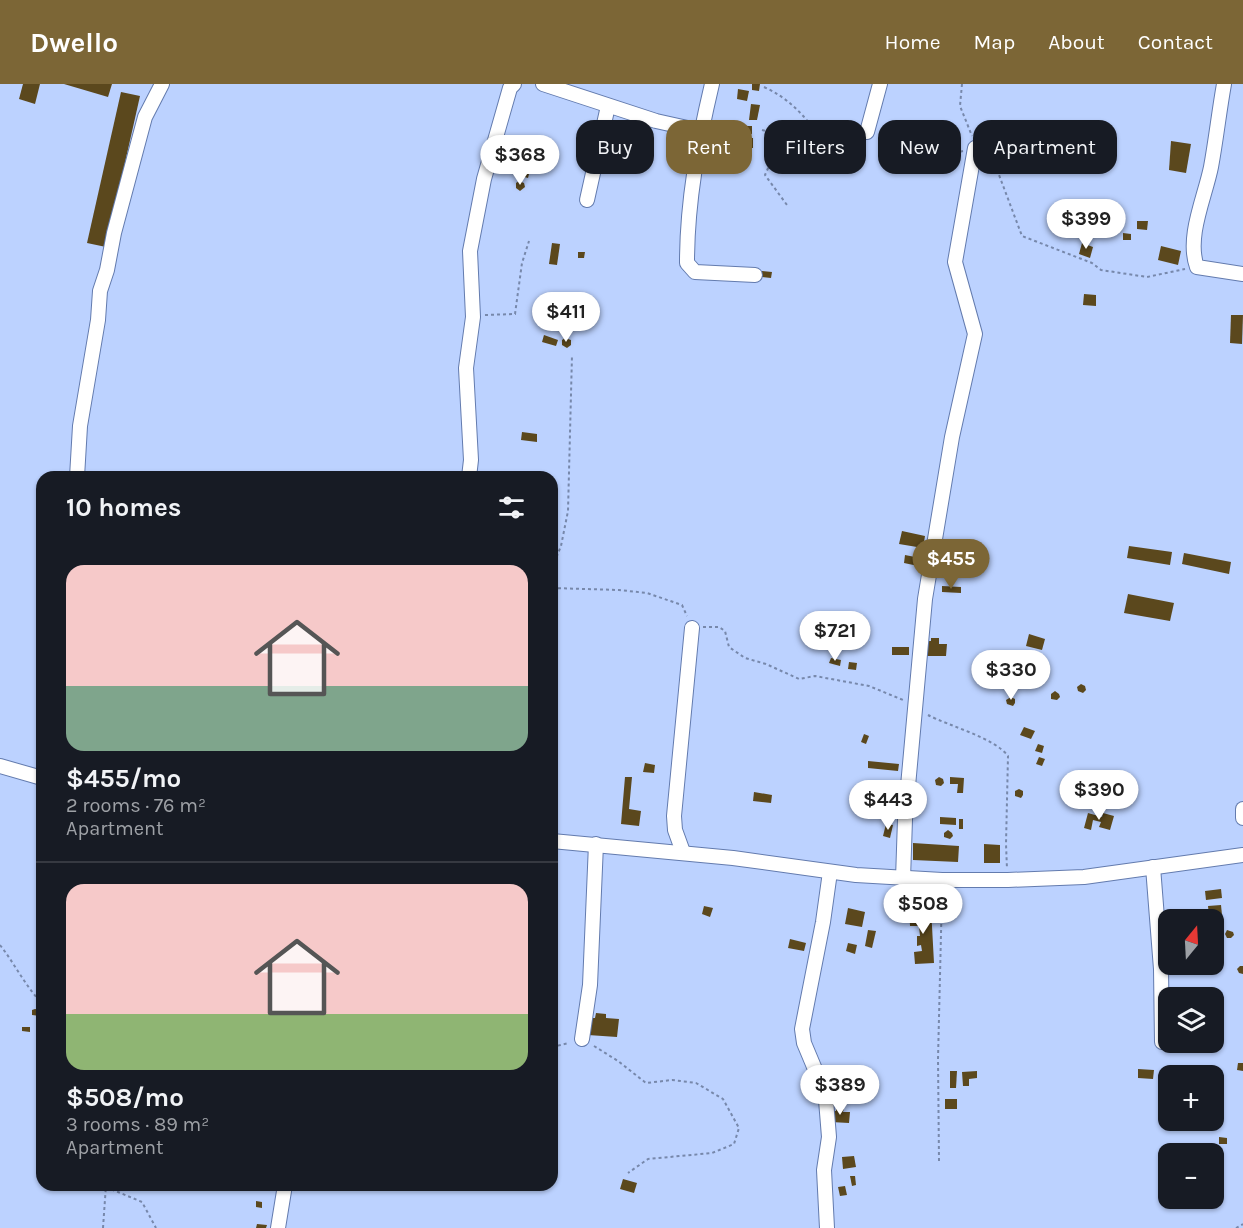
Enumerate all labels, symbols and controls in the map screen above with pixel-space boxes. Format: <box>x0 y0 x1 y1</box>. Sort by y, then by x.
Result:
text: Dwello <box>30 26 118 59</box>
text: Home <box>885 30 941 54</box>
text: Map <box>974 30 1015 54</box>
text: About <box>1048 30 1105 54</box>
text: Contact <box>1138 30 1213 54</box>
chip: Buy <box>576 120 654 174</box>
chip: Rent <box>666 120 752 174</box>
chip: Filters <box>764 120 866 174</box>
chip: New <box>878 120 961 174</box>
chip: Apartment <box>973 120 1117 174</box>
pin: $368 <box>484 135 556 186</box>
text: $368 <box>494 143 546 166</box>
pin: $399 <box>1050 199 1122 250</box>
text: $399 <box>1061 207 1111 230</box>
pin: $411 <box>530 292 602 343</box>
text: $411 <box>546 300 586 323</box>
icon: filters <box>495 491 528 524</box>
text: 10 homes <box>66 492 181 523</box>
pin: $455 <box>915 539 987 590</box>
text: $455 <box>927 547 975 570</box>
icon: home <box>243 604 351 712</box>
pin: $721 <box>799 611 871 662</box>
text: $721 <box>814 619 856 642</box>
pin: $330 <box>975 650 1047 701</box>
text: $330 <box>985 658 1037 681</box>
text: $455/mo <box>66 763 181 794</box>
pin: $390 <box>1063 770 1135 821</box>
text: $390 <box>1073 778 1125 801</box>
pin: $443 <box>852 780 924 831</box>
text: $443 <box>863 788 913 811</box>
text: 2 rooms · 76 m² <box>66 794 206 817</box>
text: Apartment <box>66 817 164 840</box>
pin: $508 <box>887 884 959 935</box>
text: $508 <box>898 892 949 915</box>
north arrow <box>1158 909 1224 975</box>
map controls <box>1158 909 1224 1209</box>
icon: home <box>243 923 351 1031</box>
button: layers <box>1158 987 1224 1053</box>
pin: $389 <box>804 1065 876 1116</box>
button: + <box>1158 1065 1224 1131</box>
text: $389 <box>814 1073 866 1096</box>
text: $508/mo <box>66 1082 184 1113</box>
text: 3 rooms · 89 m² <box>66 1113 209 1136</box>
text: Apartment <box>66 1136 164 1159</box>
button: − <box>1158 1143 1224 1209</box>

